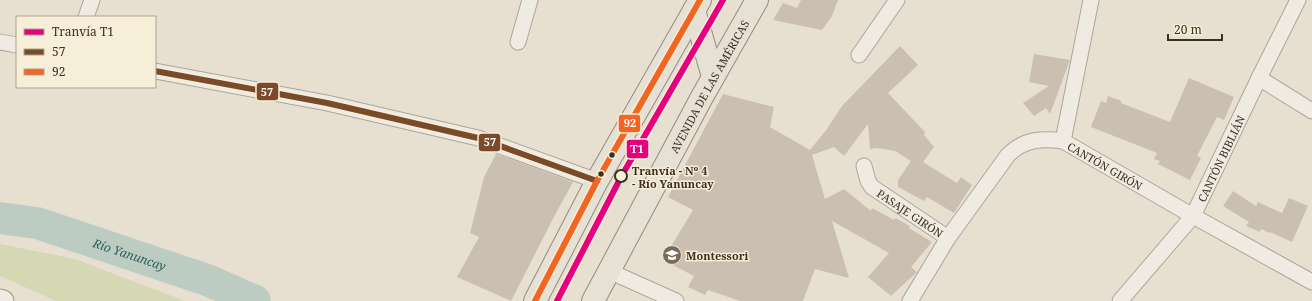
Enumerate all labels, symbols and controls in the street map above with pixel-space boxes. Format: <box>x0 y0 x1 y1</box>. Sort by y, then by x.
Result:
legend <box>16 16 156 88</box>
scale bar <box>1168 16 1222 42</box>
street label: AVENIDA DE LAS AMÉRICAS <box>666 17 752 155</box>
text: 20 m <box>1174 21 1202 38</box>
text: Tranvía T1 <box>52 23 114 40</box>
text: 57 <box>52 43 66 60</box>
text: 92 <box>52 63 65 80</box>
line badge: 57 <box>256 82 279 101</box>
text: 57 <box>261 84 273 99</box>
street label: CANTÓN BIBLIÁN <box>1193 112 1248 204</box>
line badge: 92 <box>618 114 641 133</box>
text: 92 <box>624 115 636 130</box>
line badge: 57 <box>478 133 501 152</box>
text: 57 <box>484 134 496 149</box>
street label: CANTÓN GIRÓN <box>1065 138 1146 193</box>
line badge: T1 <box>626 139 649 159</box>
text: T1 <box>630 141 644 156</box>
unlabelled marker <box>607 150 617 160</box>
place label: Tranvía - Nº 4 - Río Yanuncay <box>632 163 714 191</box>
unlabelled marker <box>596 169 606 179</box>
marker: Tranvía - Nº 4 - Río Yanuncay <box>614 169 628 183</box>
street label: PASAJE GIRÓN <box>874 185 947 241</box>
water label: Río Yanuncay <box>90 234 168 274</box>
school or university icon: Montessori <box>661 244 683 266</box>
place label: Montessori <box>686 248 748 263</box>

